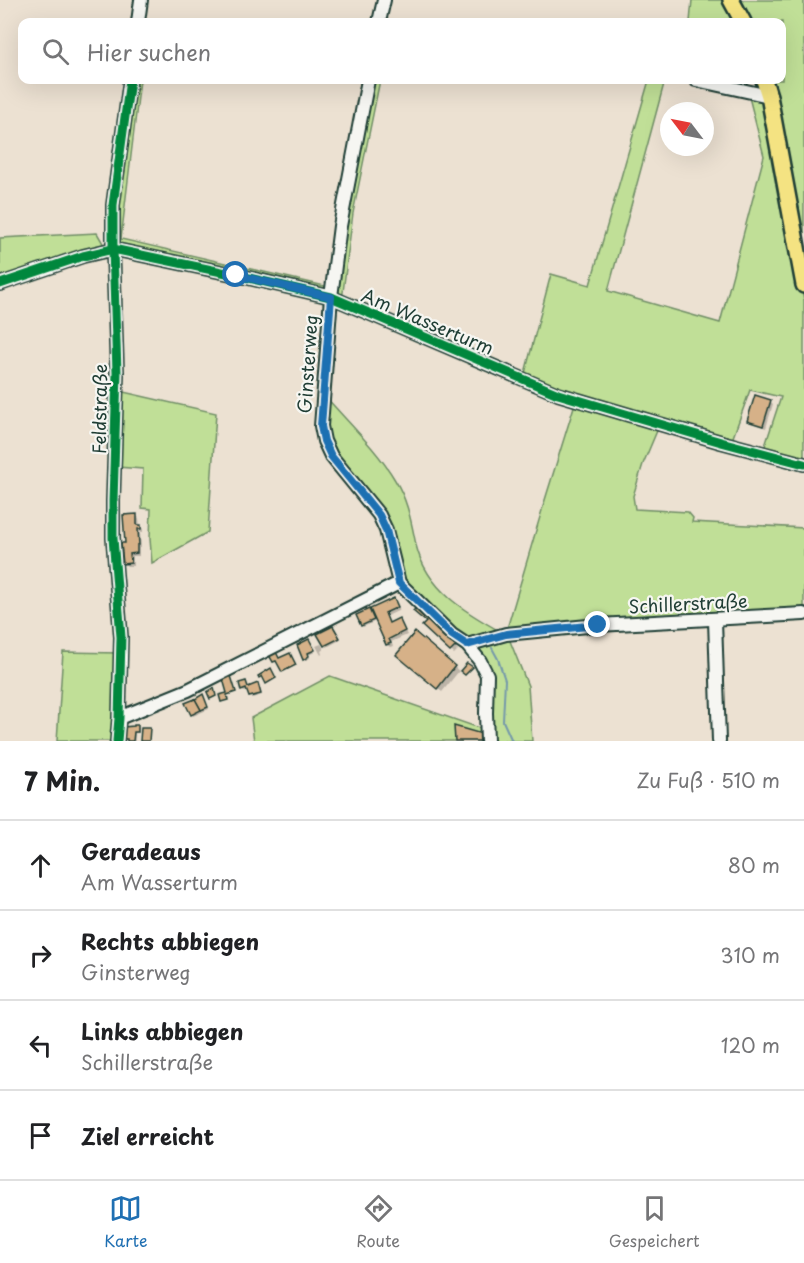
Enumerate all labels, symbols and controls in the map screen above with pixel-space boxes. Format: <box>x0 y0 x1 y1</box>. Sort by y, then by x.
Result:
search box <box>18 18 786 84</box>
icon: search <box>39 35 72 68</box>
text: Hier suchen <box>87 35 211 68</box>
north arrow <box>660 102 714 156</box>
route start <box>222 261 248 287</box>
street label: Am Wasserturm <box>358 281 498 361</box>
street label: Ginsterweg <box>290 314 324 414</box>
street label: Feldstraße <box>85 364 113 454</box>
street label: Schillerstraße <box>628 586 748 620</box>
route end <box>584 611 610 637</box>
text: 7 Min. <box>24 761 100 800</box>
text: Zu Fuß · 510 m <box>637 765 780 795</box>
text: Geradeaus <box>81 834 201 867</box>
icon: ahead <box>24 849 57 882</box>
text: 80 m <box>728 850 780 880</box>
text: Am Wasserturm <box>81 867 238 897</box>
text: Rechts abbiegen <box>81 924 259 957</box>
icon: right <box>24 939 57 972</box>
text: 310 m <box>720 940 780 970</box>
text: Ginsterweg <box>81 957 191 987</box>
text: Links abbiegen <box>81 1014 243 1047</box>
icon: left <box>24 1029 57 1062</box>
text: 120 m <box>721 1030 780 1060</box>
text: Schillerstraße <box>81 1047 213 1077</box>
icon: arrive <box>24 1119 57 1152</box>
text: Ziel erreicht <box>81 1119 214 1152</box>
tab: Karte <box>104 1192 148 1252</box>
tab: Route <box>356 1192 400 1252</box>
tab: Gespeichert <box>609 1192 700 1252</box>

